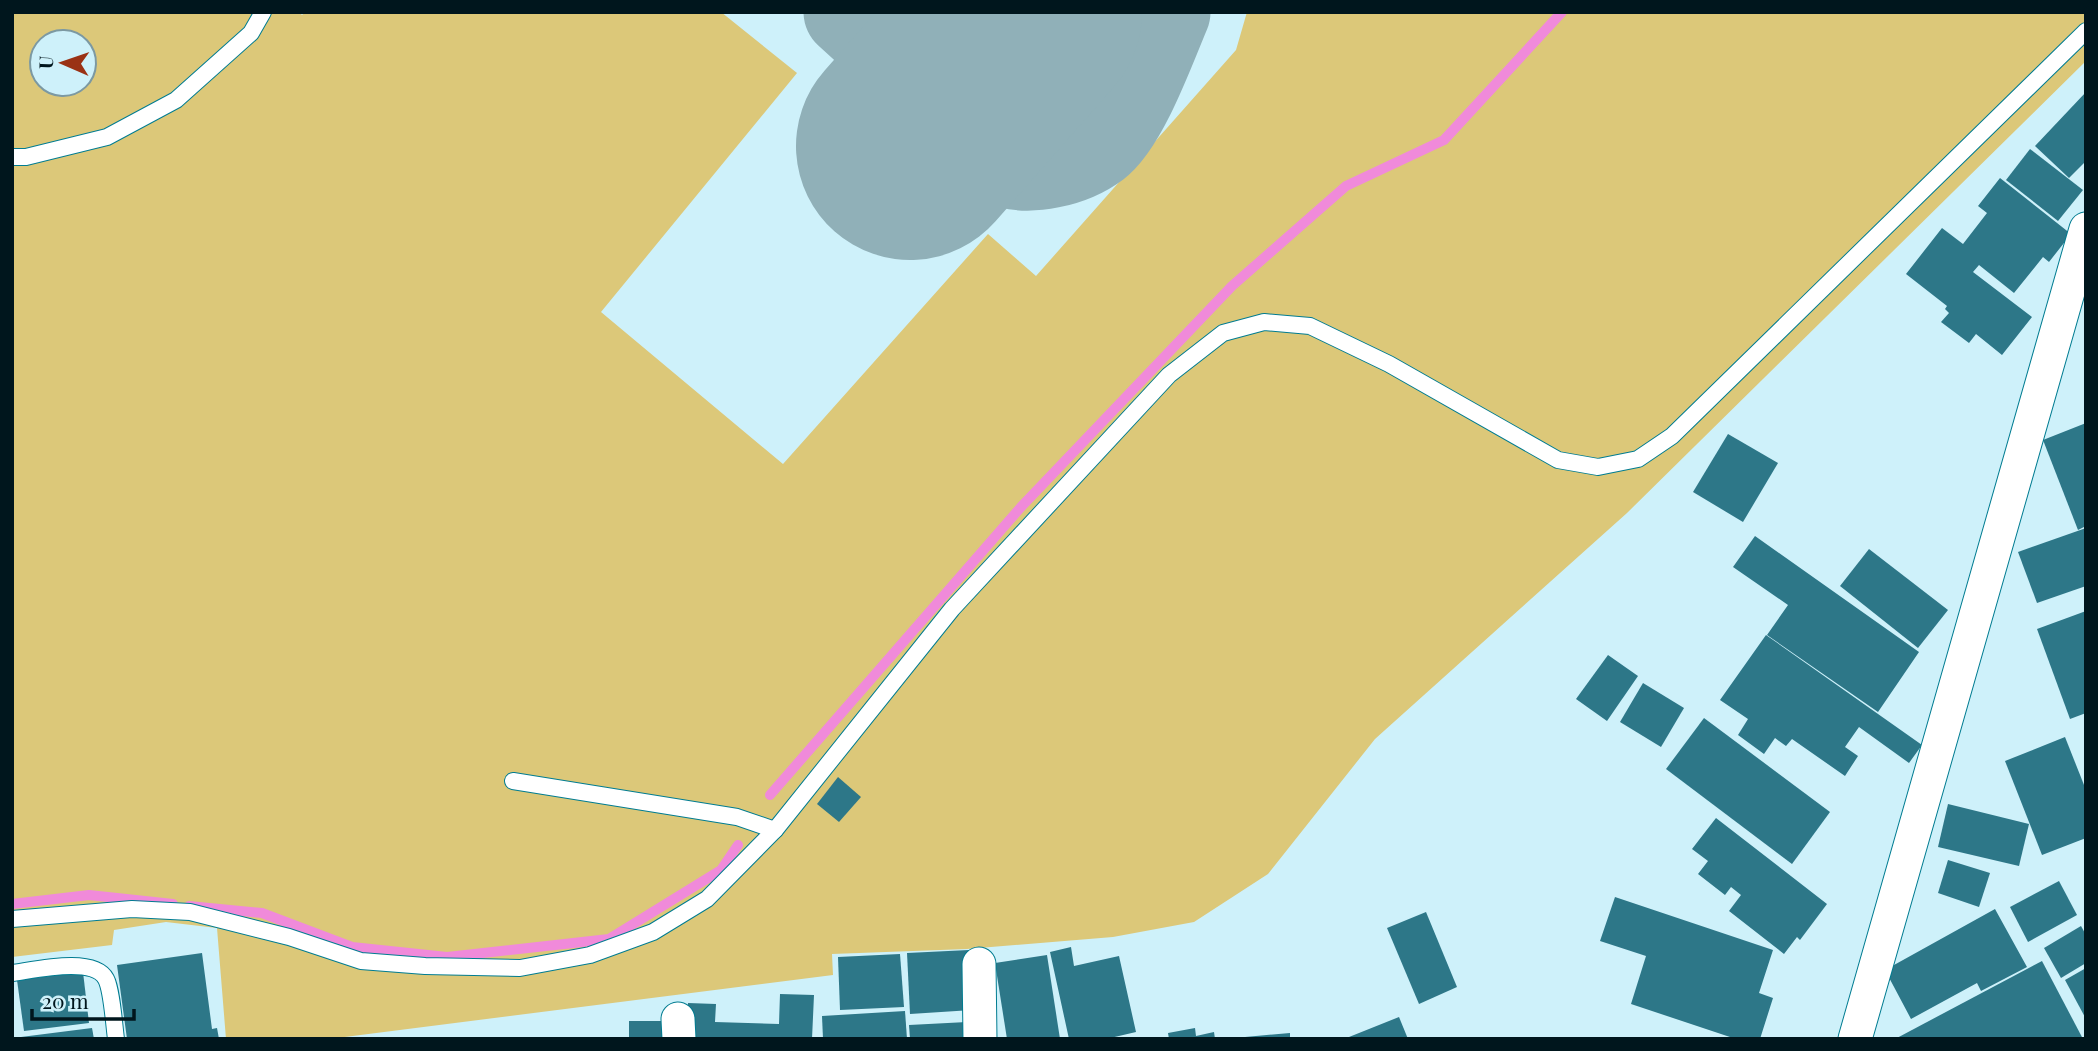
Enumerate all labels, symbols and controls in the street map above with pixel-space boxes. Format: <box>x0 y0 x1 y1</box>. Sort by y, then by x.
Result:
north arrow <box>28 28 98 98</box>
text: U <box>32 55 58 69</box>
scale bar <box>32 978 133 1022</box>
text: 20 m <box>42 986 89 1014</box>

